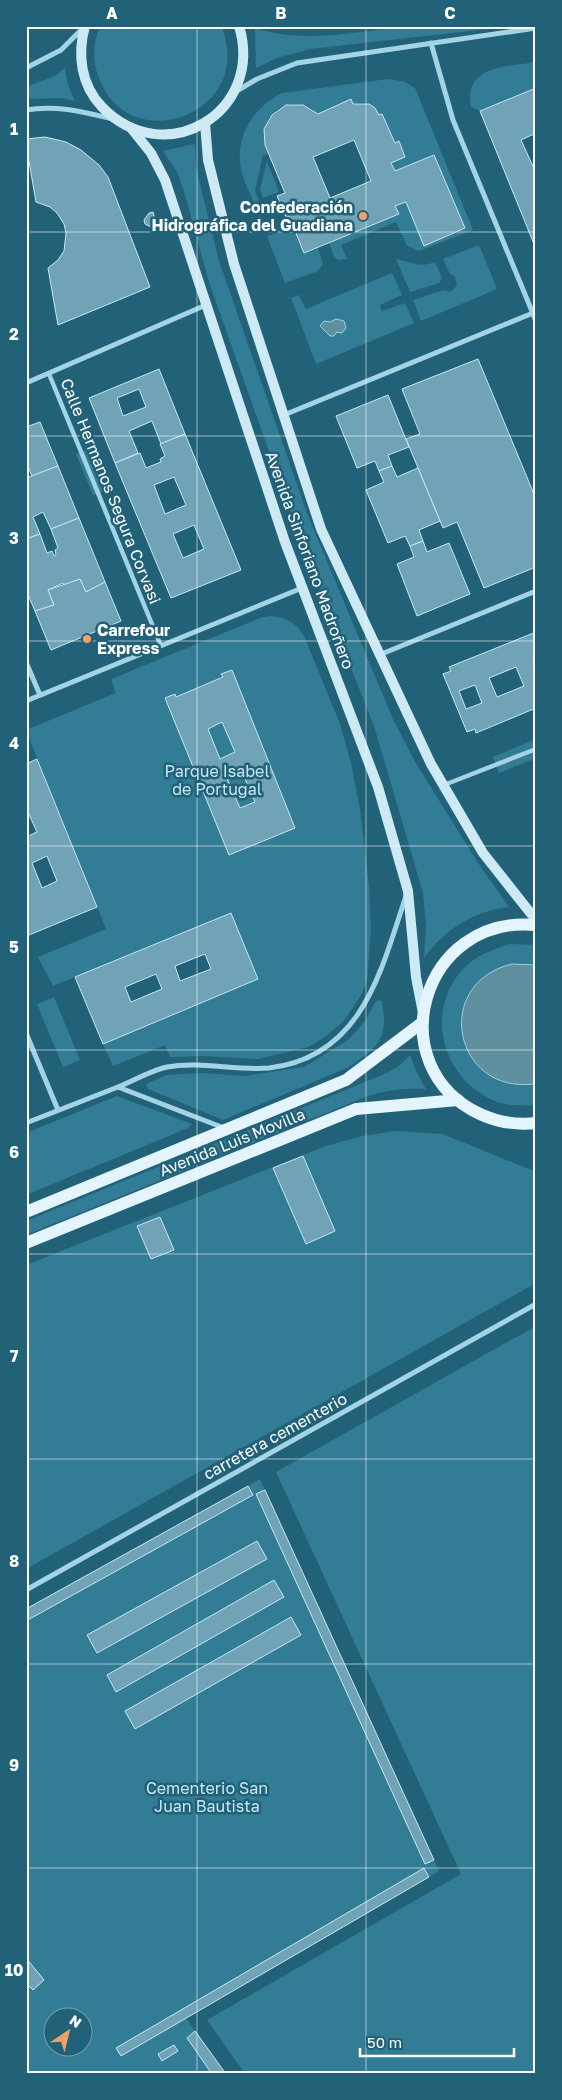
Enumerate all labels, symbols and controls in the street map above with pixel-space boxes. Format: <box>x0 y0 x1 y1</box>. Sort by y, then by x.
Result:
text: A <box>106 3 118 23</box>
text: B <box>275 3 287 23</box>
text: C <box>444 3 456 23</box>
text: 1 <box>10 119 18 139</box>
place label: Confederación Hidrográfica del Guadiana <box>152 197 353 235</box>
marker: Confederación Hidrográfica del Guadiana <box>357 210 369 222</box>
text: 2 <box>9 324 19 344</box>
street label: Calle Hermanos Segura Corvasi <box>56 375 166 607</box>
street label: Avenida Sinforiano Madroñero <box>261 448 359 672</box>
text: 3 <box>9 528 19 548</box>
place label: Carrefour Express <box>97 620 170 658</box>
marker: Carrefour Express <box>81 633 93 645</box>
text: 4 <box>9 733 19 753</box>
park label: Parque Isabel de Portugal <box>164 761 270 799</box>
text: 5 <box>9 937 19 957</box>
street label: Avenida Luis Movilla <box>156 1104 308 1180</box>
text: 6 <box>9 1142 19 1162</box>
text: 7 <box>10 1346 19 1366</box>
street label: carretera cementerio <box>200 1388 350 1484</box>
text: 8 <box>9 1551 19 1571</box>
text: 9 <box>9 1755 19 1775</box>
park label: Cementerio San Juan Bautista <box>146 1778 268 1816</box>
text: 10 <box>5 1960 23 1980</box>
north arrow <box>42 2008 92 2058</box>
text: N <box>67 2011 85 2031</box>
scale bar <box>360 2025 513 2057</box>
text: 50 m <box>367 2033 402 2051</box>

